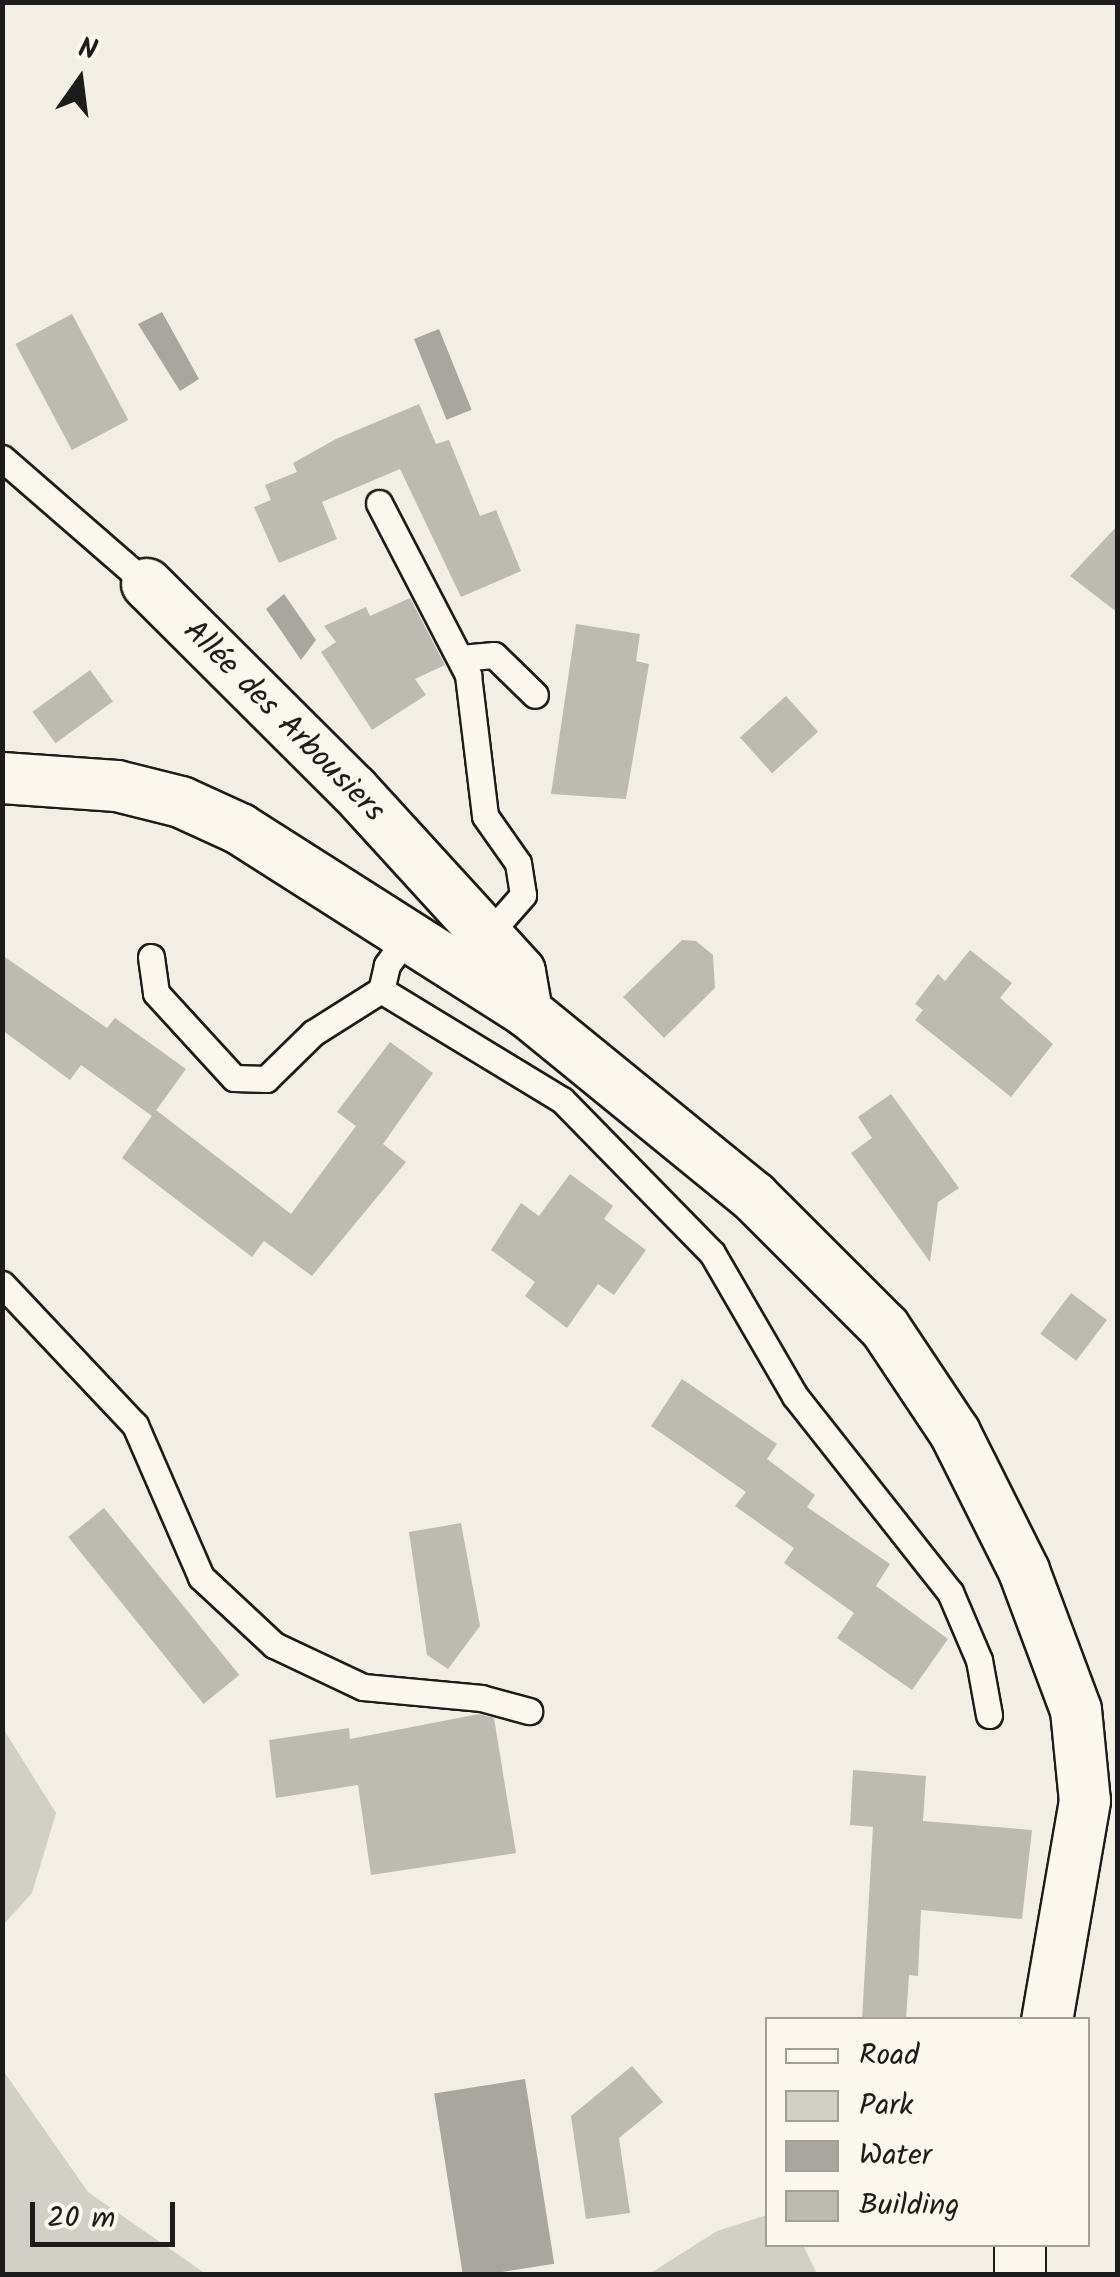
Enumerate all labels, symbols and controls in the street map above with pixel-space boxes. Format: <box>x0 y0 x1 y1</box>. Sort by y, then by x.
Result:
text: N <box>73 26 101 74</box>
north arrow <box>30 30 130 130</box>
street label: Allée des Arbousiers <box>174 613 392 831</box>
legend <box>765 2017 1090 2247</box>
text: Road <box>859 2032 919 2080</box>
text: Park <box>859 2082 913 2130</box>
text: Water <box>859 2132 932 2180</box>
scale bar <box>35 2182 180 2244</box>
text: Building <box>859 2182 959 2230</box>
text: 20 m <box>47 2195 115 2243</box>

